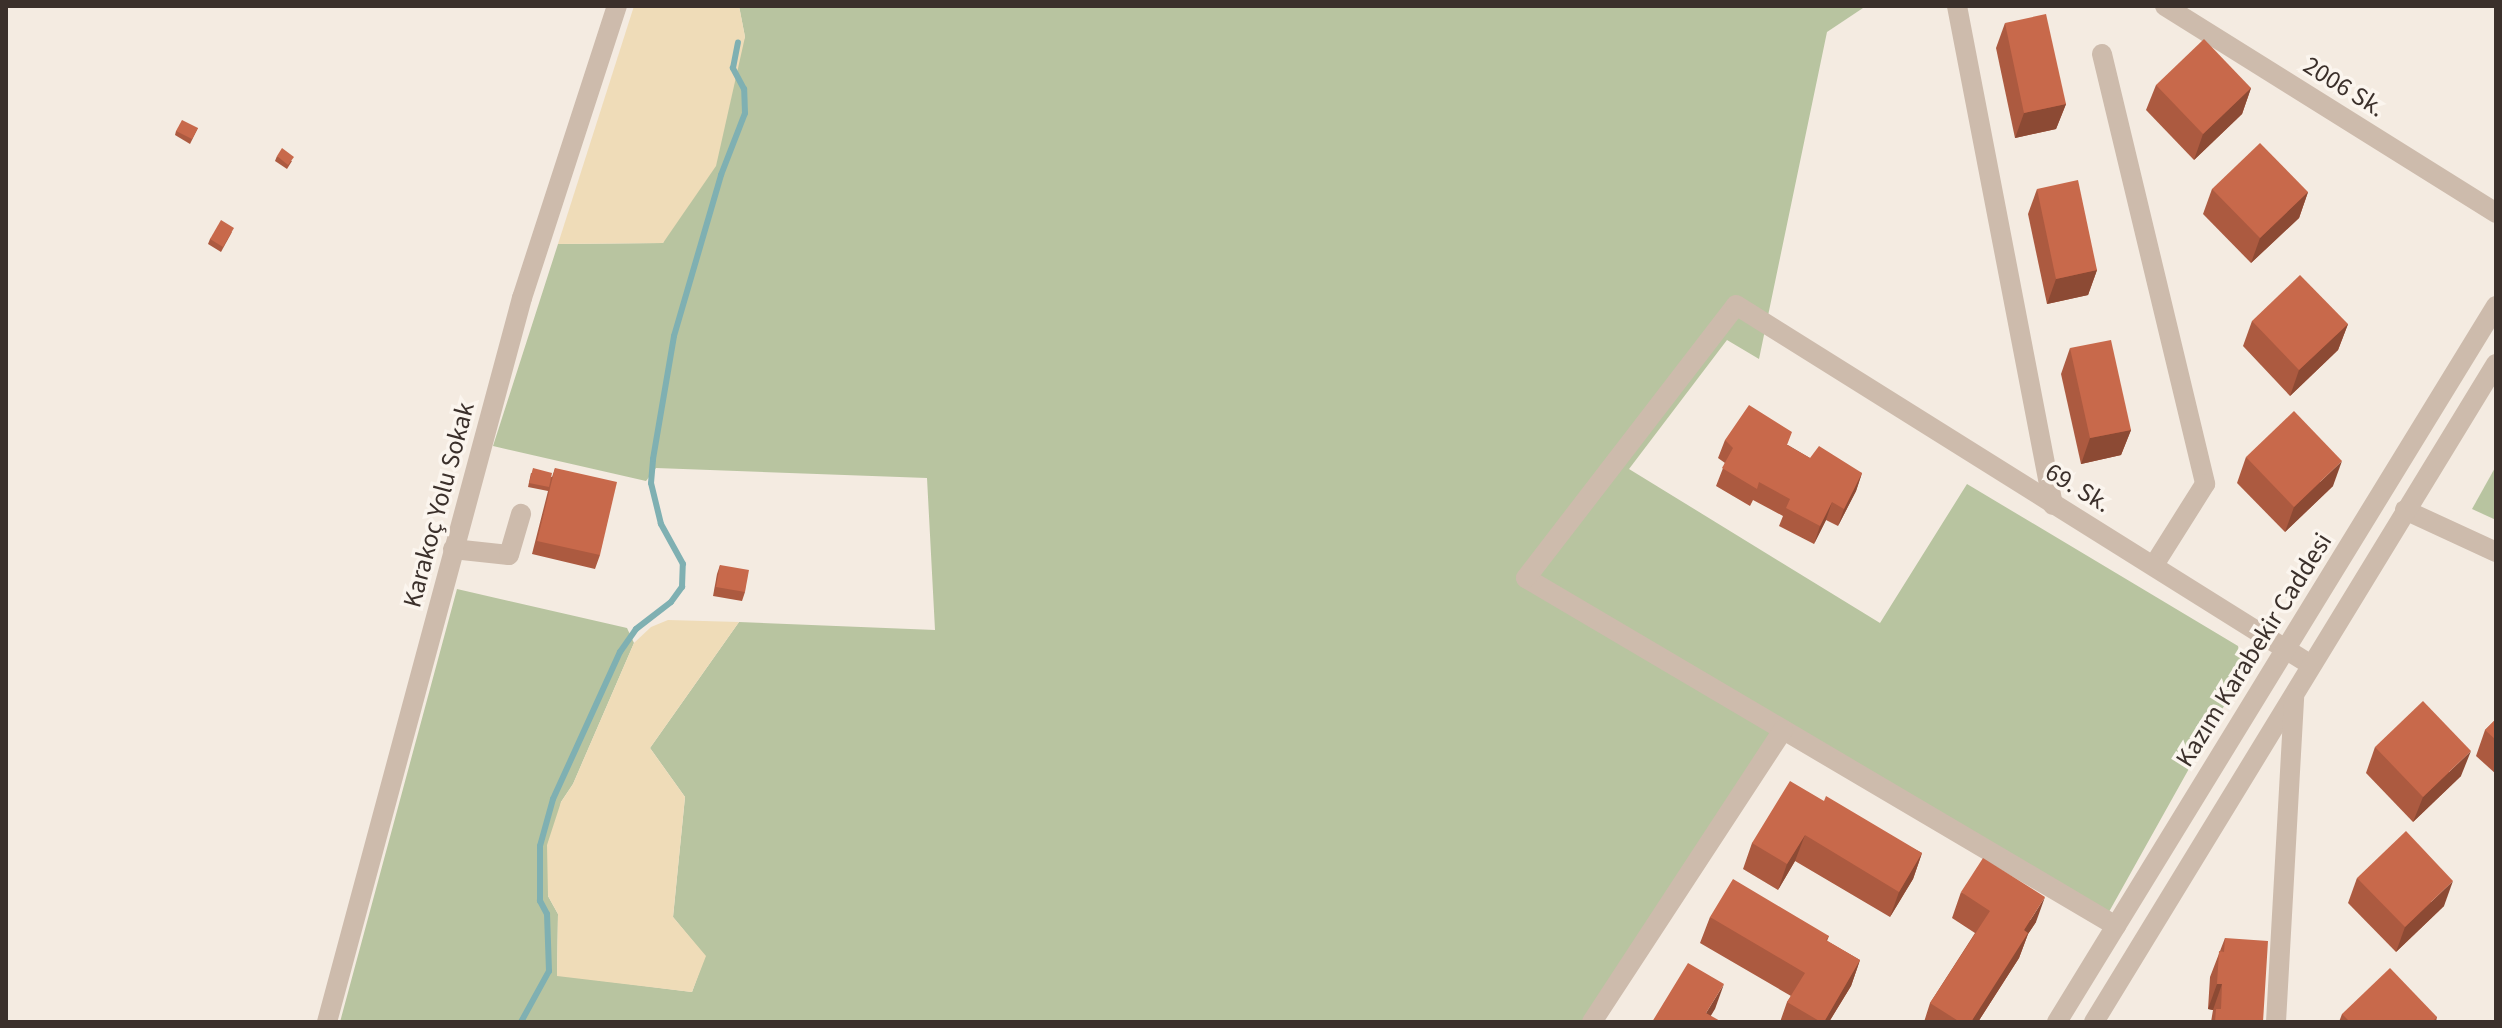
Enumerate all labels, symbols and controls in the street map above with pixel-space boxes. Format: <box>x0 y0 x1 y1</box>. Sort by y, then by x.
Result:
street label: 2006 Sk. <box>2297 50 2391 124</box>
street label: Karakoç Yolu Sokak <box>397 399 481 611</box>
street label: 69. Sk. <box>2040 456 2116 520</box>
street label: Kazım Karabekir Caddesi <box>2169 527 2339 773</box>

